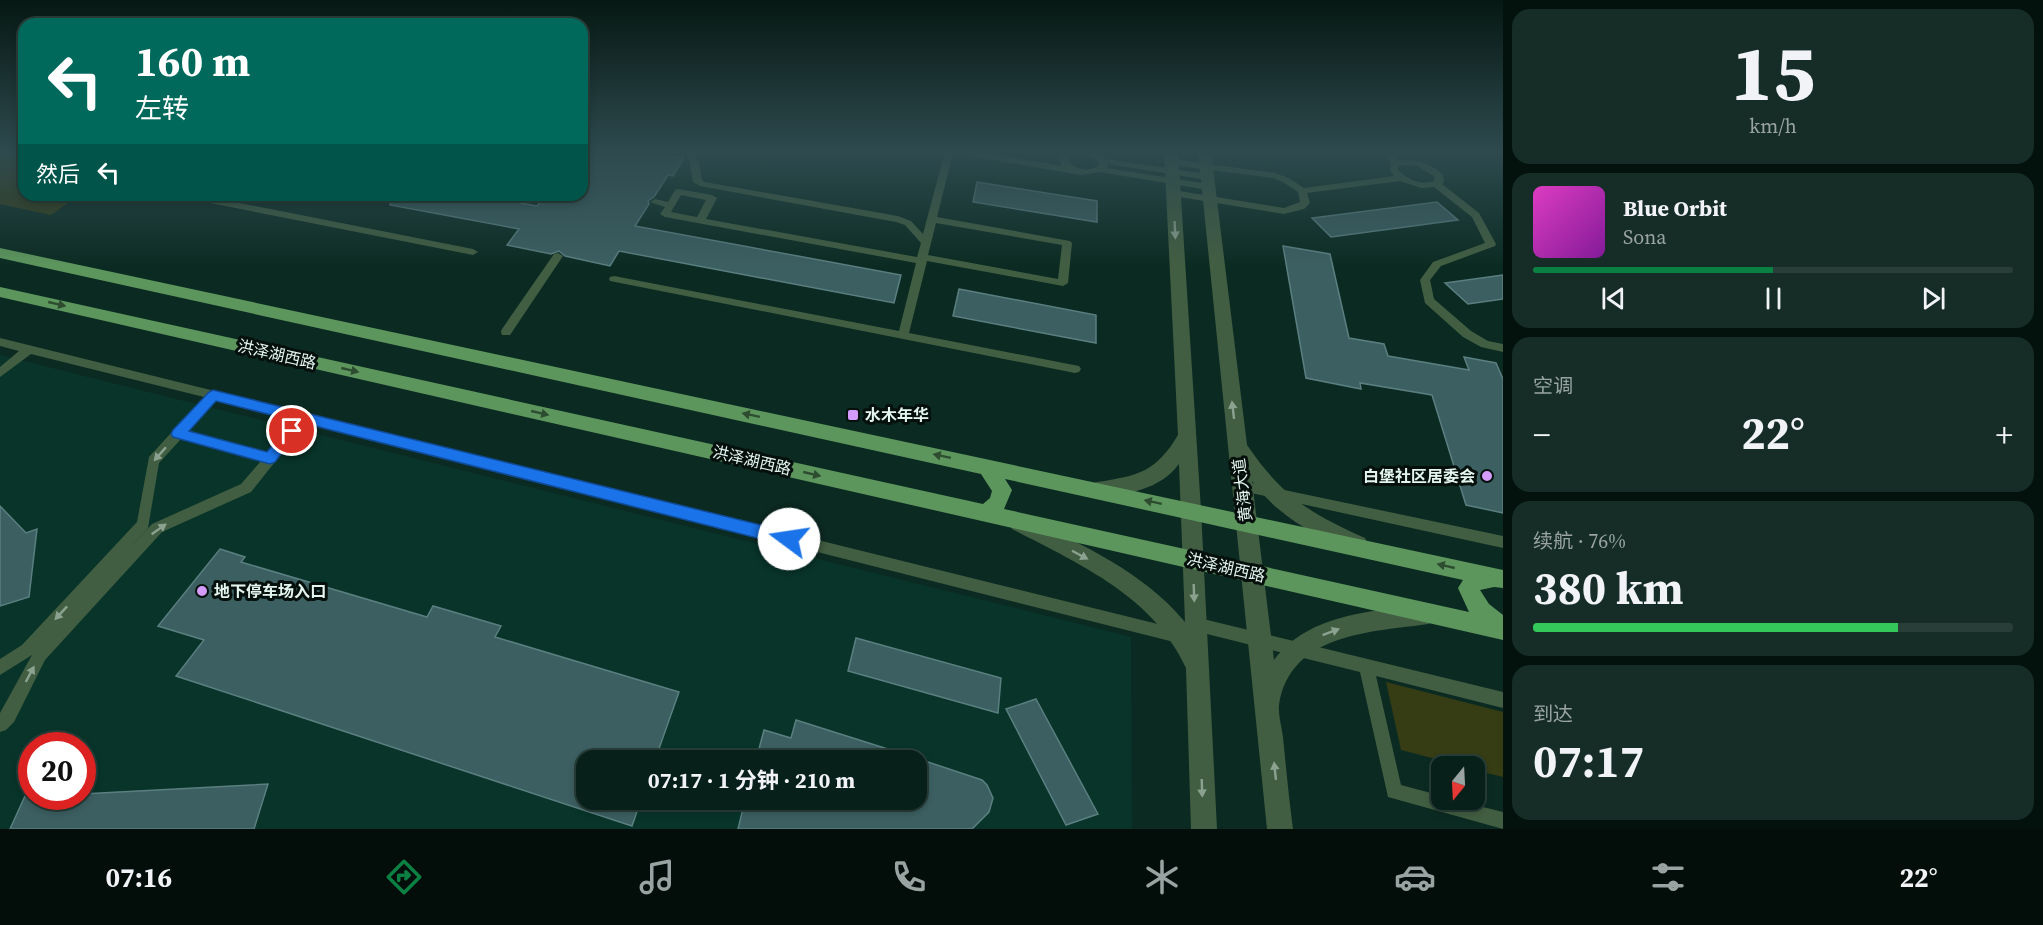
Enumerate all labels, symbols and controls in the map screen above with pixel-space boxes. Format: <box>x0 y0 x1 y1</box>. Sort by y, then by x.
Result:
text: 15 <box>1731 19 1815 126</box>
text: 160 m <box>135 32 250 90</box>
icon: left <box>36 42 114 120</box>
text: 左转 <box>135 90 189 127</box>
text: km/h <box>1749 112 1797 140</box>
icon: left <box>92 156 125 189</box>
text: 然后 <box>36 159 80 189</box>
text: Blue Orbit <box>1623 193 1727 223</box>
one-way arrow <box>1171 221 1180 240</box>
text: Sona <box>1623 223 1667 251</box>
icon: previous <box>1597 282 1630 315</box>
icon: pause <box>1757 282 1790 315</box>
icon: next <box>1917 282 1950 315</box>
one-way arrow <box>48 300 66 310</box>
street label: 洪泽湖西路 <box>236 334 318 374</box>
one-way arrow <box>341 366 360 375</box>
text: 空调 <box>1533 372 1573 400</box>
one-way arrow <box>1228 401 1238 420</box>
text: 22° <box>1741 402 1805 464</box>
place label: 水木年华 <box>865 404 929 426</box>
pin <box>266 405 317 456</box>
one-way arrow <box>531 408 549 418</box>
marker: 水木年华 <box>846 408 860 422</box>
one-way arrow <box>741 410 760 419</box>
text: − <box>1533 412 1551 457</box>
text: + <box>1995 412 2013 457</box>
icon: arrive <box>275 414 308 447</box>
street label: 洪泽湖西路 <box>711 440 793 480</box>
one-way arrow <box>154 446 167 461</box>
one-way arrow <box>932 451 951 460</box>
street label: 黄海大道 <box>1227 457 1257 523</box>
place label: 白堡社区居委会 <box>1363 465 1475 487</box>
marker: 白堡社区居委会 <box>1480 469 1494 483</box>
one-way arrow <box>803 470 822 479</box>
one-way arrow <box>1143 497 1162 506</box>
position arrow <box>757 507 821 571</box>
one-way arrow <box>150 523 166 535</box>
text: 续航 · 76% <box>1533 527 1626 555</box>
street label: 洪泽湖西路 <box>1185 547 1267 587</box>
one-way arrow <box>1072 550 1089 560</box>
text: 380 km <box>1533 557 1684 619</box>
one-way arrow <box>1437 561 1455 571</box>
place label: 地下停车场入口 <box>214 580 326 602</box>
one-way arrow <box>1189 583 1199 602</box>
marker: 地下停车场入口 <box>195 584 209 598</box>
one-way arrow <box>54 606 68 620</box>
one-way arrow <box>1322 627 1340 636</box>
one-way arrow <box>25 665 35 682</box>
text: 到达 <box>1533 700 1573 728</box>
text: 07:17 <box>1533 730 1644 792</box>
speed limit sign: 20 <box>18 732 96 810</box>
north arrow <box>1431 756 1485 810</box>
map controls <box>1431 756 1485 810</box>
one-way arrow <box>1270 761 1280 780</box>
text: 07:17 · 1 分钟 · 210 m <box>648 765 855 795</box>
one-way arrow <box>1198 778 1207 797</box>
icon: directions <box>383 856 425 898</box>
icon: music <box>636 856 678 898</box>
icon: phone <box>888 856 930 898</box>
icon: climate <box>1141 856 1183 898</box>
icon: car <box>1394 856 1436 898</box>
icon: filters <box>1647 856 1689 898</box>
text: 07:16 <box>105 859 172 896</box>
text: 22° <box>1899 859 1938 896</box>

